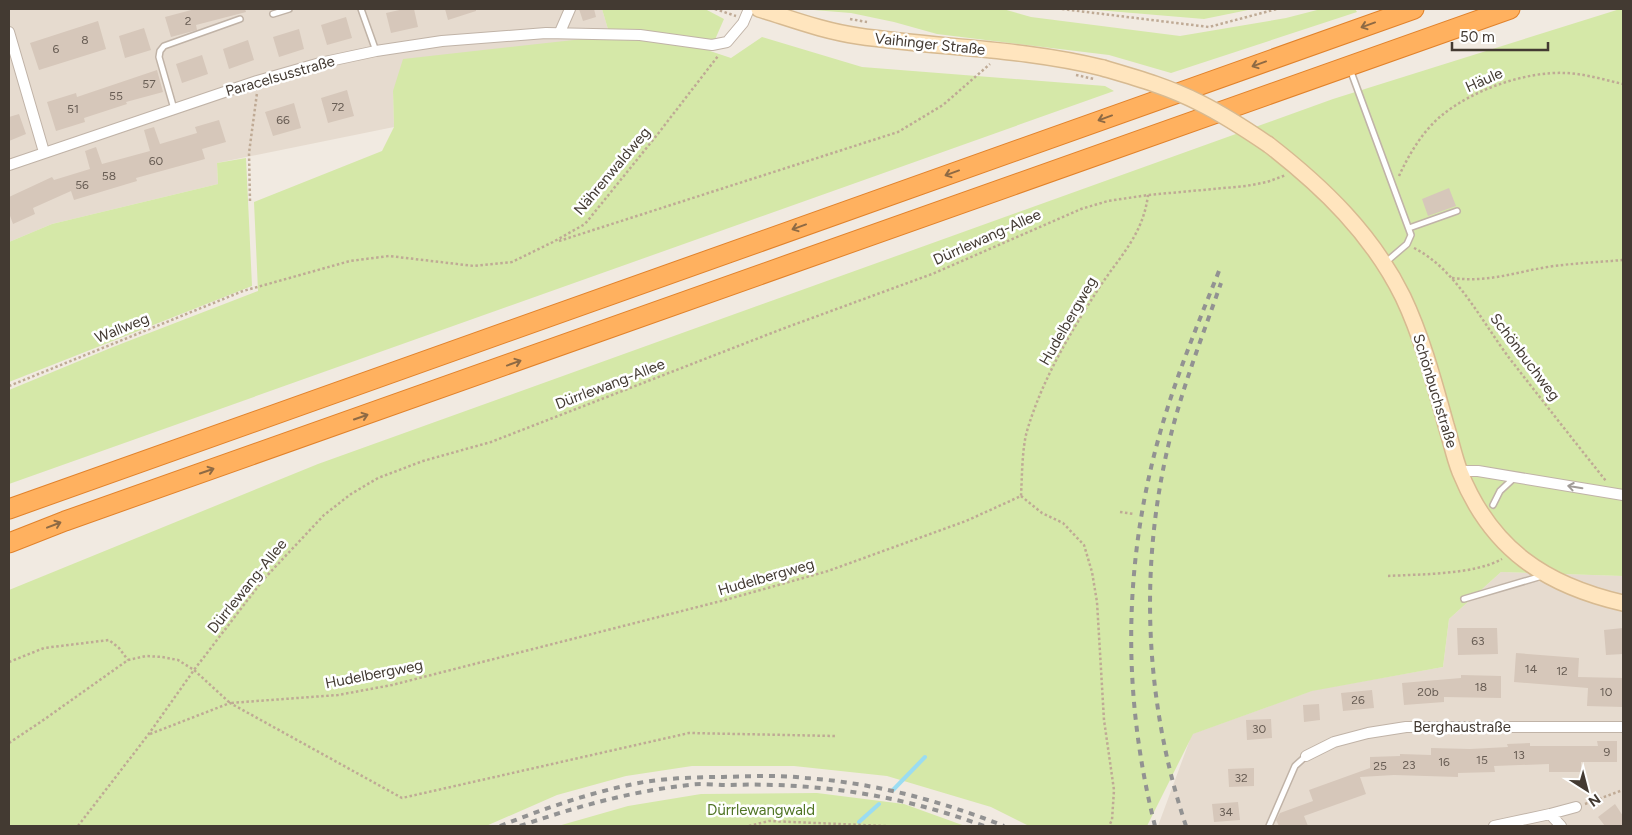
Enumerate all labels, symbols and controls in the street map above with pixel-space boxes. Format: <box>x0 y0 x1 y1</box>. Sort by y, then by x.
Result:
house number: 2 <box>185 14 191 28</box>
scale bar <box>1452 20 1548 52</box>
one-way arrow <box>1361 21 1376 30</box>
text: 50 m <box>1460 28 1495 46</box>
street label: Vaihinger Straße <box>874 29 986 59</box>
house number: 8 <box>81 33 89 47</box>
house number: 6 <box>53 42 60 56</box>
street label: Paracelsusstraße <box>223 52 337 100</box>
one-way arrow <box>1251 60 1267 69</box>
street label: Häule <box>1463 64 1505 96</box>
house number: 57 <box>142 77 156 91</box>
house number: 55 <box>109 89 123 103</box>
house number: 72 <box>331 100 345 114</box>
house number: 51 <box>67 102 79 116</box>
house number: 66 <box>276 113 290 127</box>
one-way arrow <box>1098 114 1114 124</box>
street label: Nährenwaldweg <box>570 123 654 219</box>
house number: 60 <box>149 154 164 168</box>
house number: 58 <box>102 169 116 183</box>
one-way arrow <box>945 169 961 178</box>
house number: 56 <box>75 178 89 192</box>
street label: Dürrlewang-Allee <box>930 205 1044 269</box>
one-way arrow <box>792 223 807 232</box>
street label: Hudelbergweg <box>1035 273 1101 369</box>
street label: Wallweg <box>92 309 152 347</box>
street label: Schönbuchweg <box>1486 310 1564 404</box>
street label: Schönbuchstraße <box>1409 332 1461 450</box>
street label: Dürrlewang-Allee <box>553 355 667 413</box>
one-way arrow <box>505 357 521 367</box>
one-way arrow <box>352 412 368 421</box>
one-way arrow <box>199 466 215 475</box>
one-way arrow <box>1567 482 1583 492</box>
one-way arrow <box>46 520 61 530</box>
street label: Dürrlewang-Allee <box>204 535 290 637</box>
street label: Hudelbergweg <box>716 555 816 599</box>
house number: 63 <box>1471 634 1485 648</box>
street label: Hudelbergweg <box>324 656 424 692</box>
house number: 14 <box>1525 662 1538 676</box>
house number: 12 <box>1556 664 1568 678</box>
house number: 18 <box>1475 680 1487 694</box>
house number: 20b <box>1417 685 1439 699</box>
house number: 10 <box>1600 685 1613 699</box>
house number: 26 <box>1351 693 1365 707</box>
street label: Berghaustraße <box>1413 718 1511 736</box>
house number: 30 <box>1252 722 1266 736</box>
house number: 9 <box>1604 745 1611 759</box>
house number: 13 <box>1513 748 1525 762</box>
house number: 15 <box>1476 753 1488 767</box>
house number: 16 <box>1438 755 1450 769</box>
house number: 23 <box>1402 758 1416 772</box>
house number: 25 <box>1373 759 1387 773</box>
north arrow <box>1562 765 1612 815</box>
house number: 32 <box>1234 771 1248 785</box>
text: N <box>1585 790 1604 810</box>
park label: Dürrlewangwald <box>707 801 815 819</box>
house number: 34 <box>1219 805 1234 819</box>

